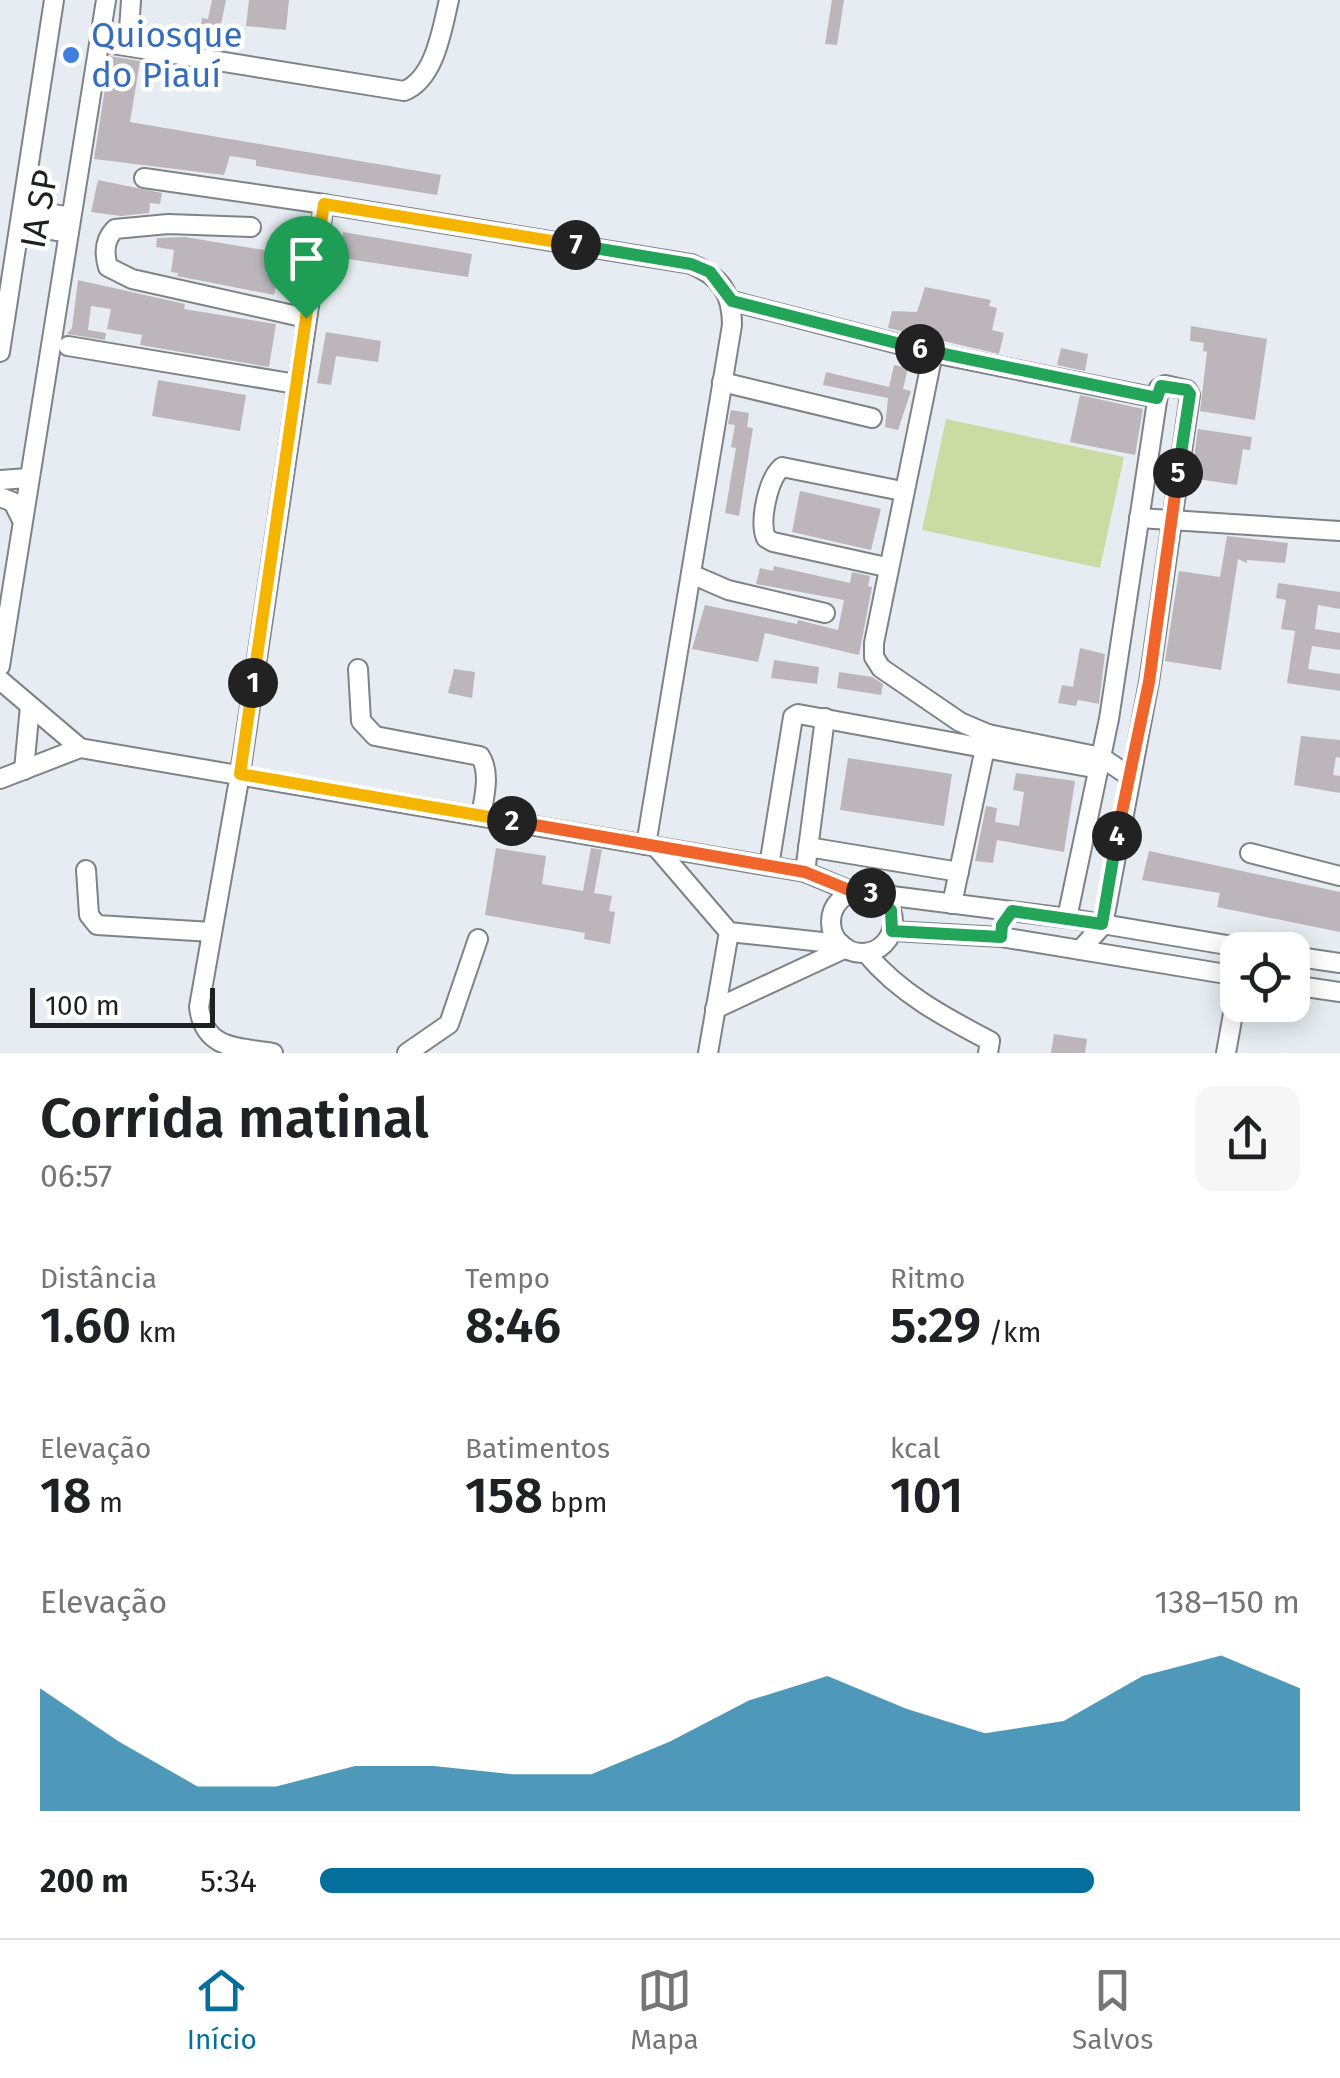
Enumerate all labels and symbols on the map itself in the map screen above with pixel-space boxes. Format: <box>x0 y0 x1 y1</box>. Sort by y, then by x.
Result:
place label: Quiosque do Piauí <box>91 14 243 96</box>
marker: Quiosque do Piauí <box>60 44 82 66</box>
street label: IA SP <box>11 166 67 252</box>
pin <box>264 216 349 319</box>
pin: 7 <box>551 220 601 270</box>
pin: 6 <box>895 324 945 374</box>
pin: 5 <box>1153 448 1203 498</box>
pin: 1 <box>228 658 278 708</box>
pin: 2 <box>487 796 537 846</box>
pin: 4 <box>1092 811 1142 861</box>
pin: 3 <box>846 868 896 918</box>
scale bar <box>30 983 215 1028</box>

